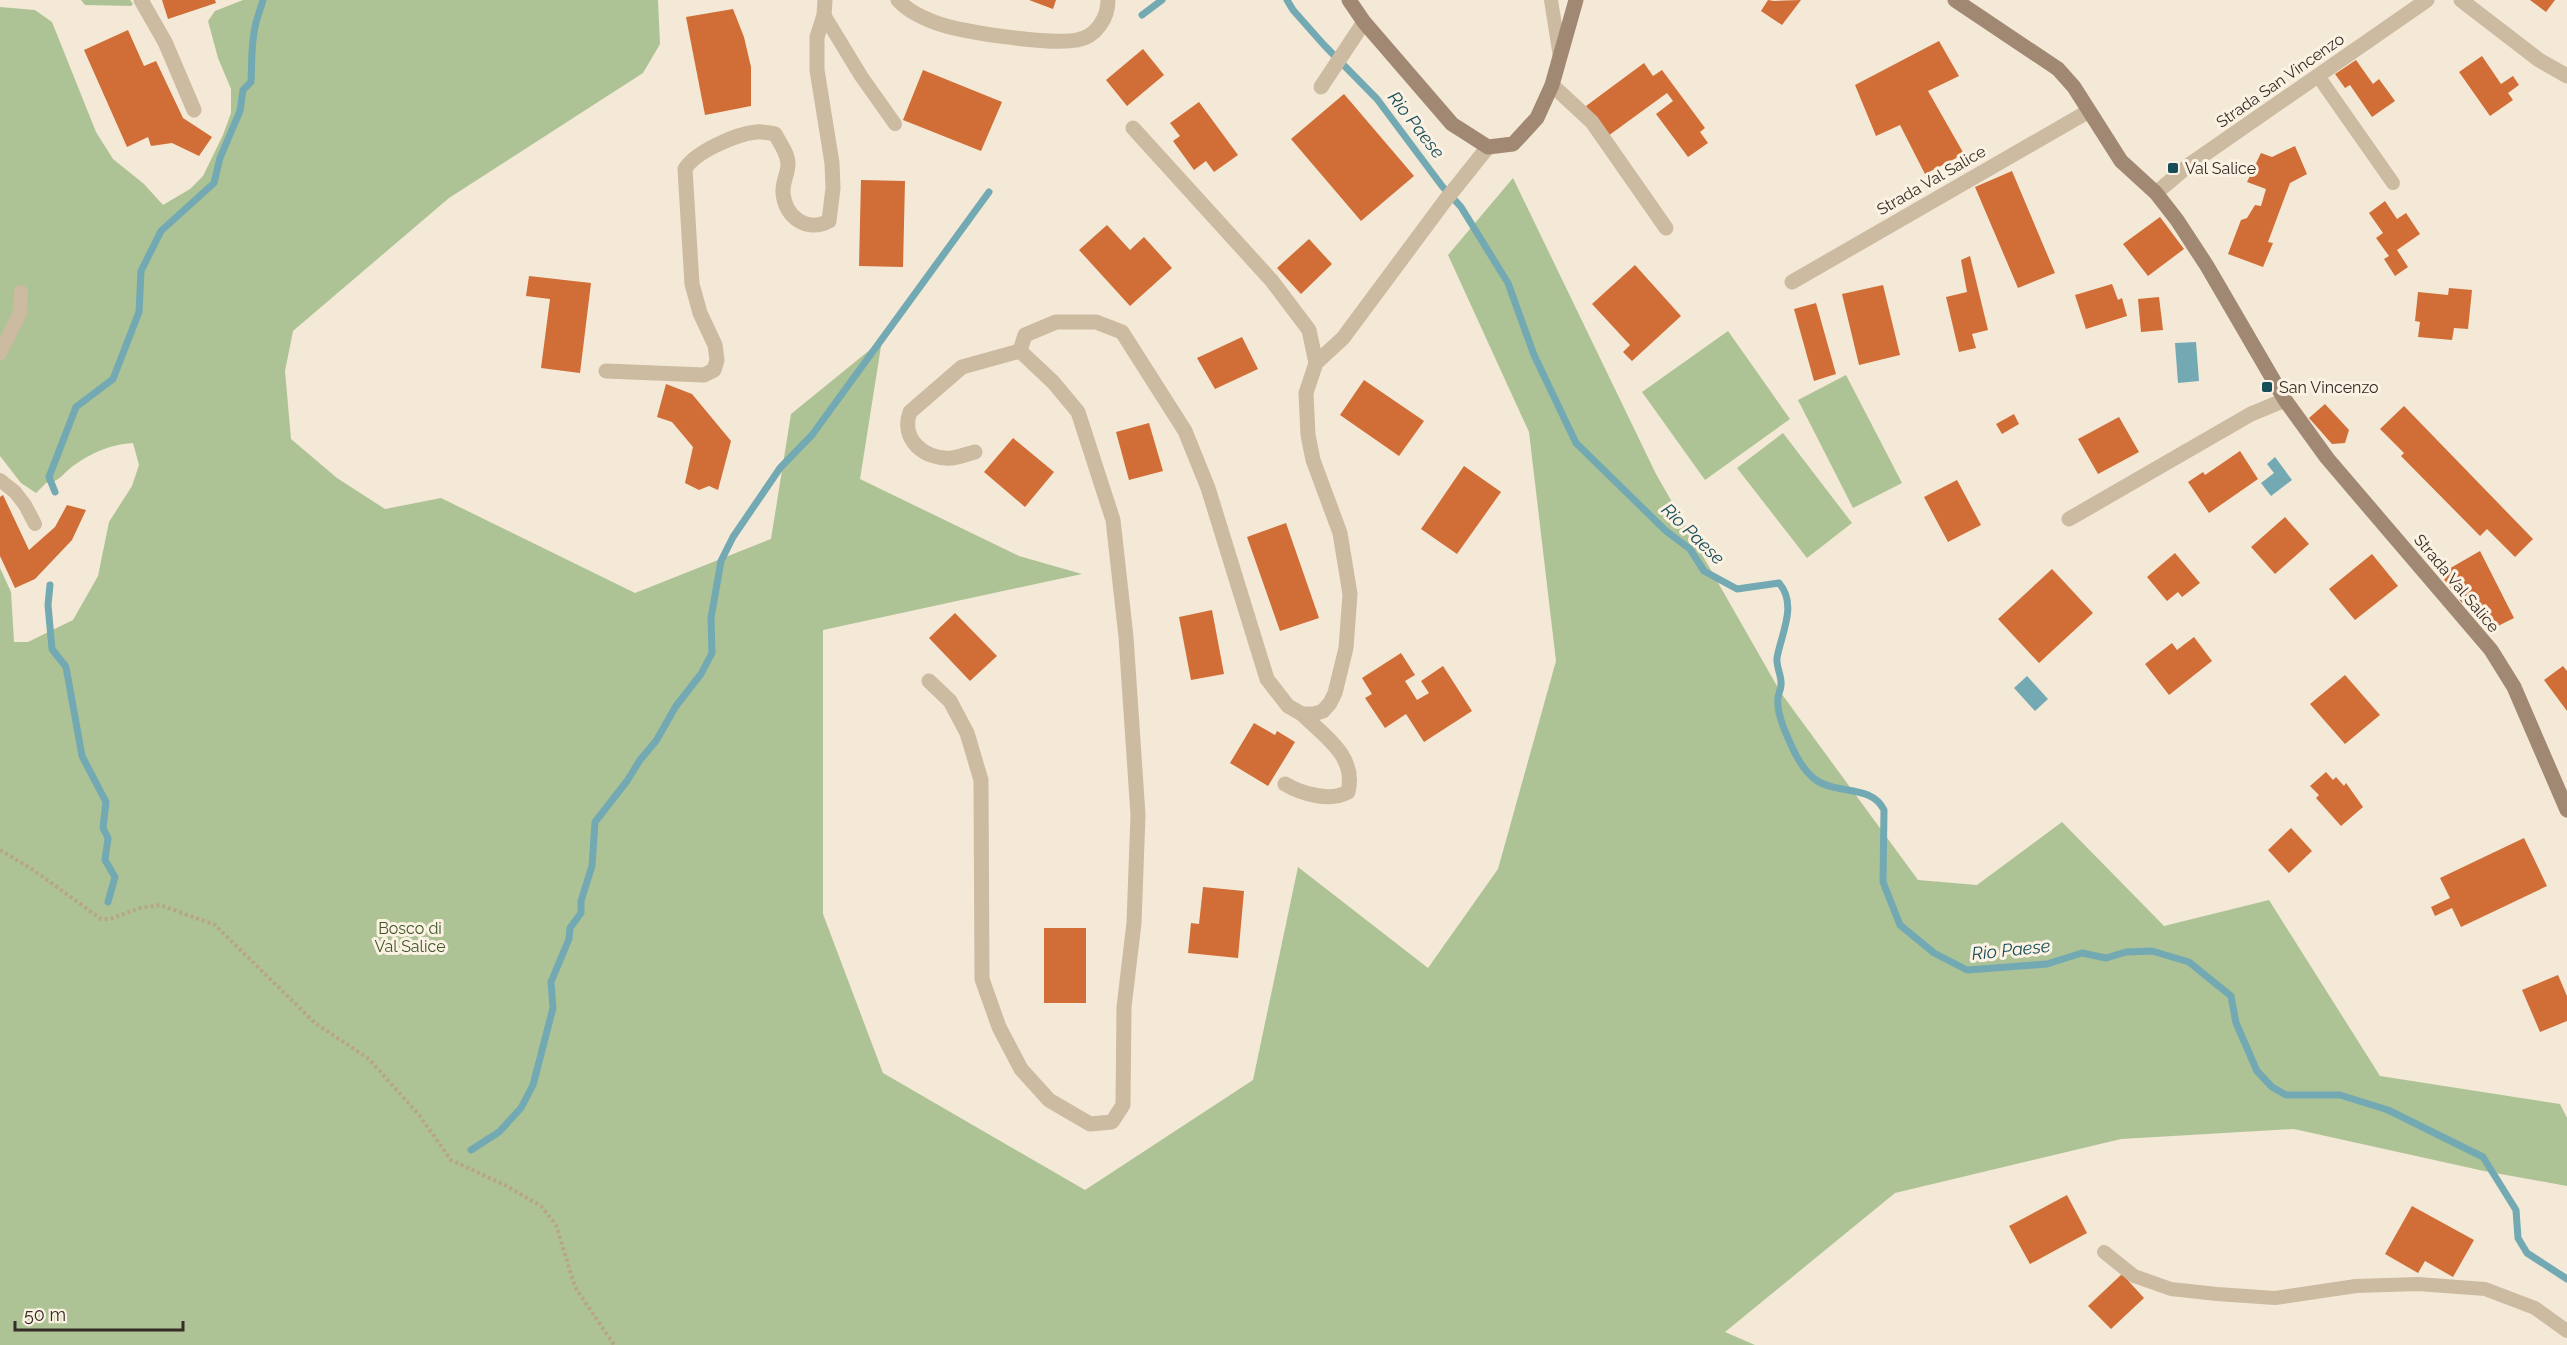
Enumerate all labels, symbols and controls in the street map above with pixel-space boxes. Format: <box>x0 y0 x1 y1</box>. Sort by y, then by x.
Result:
street label: Strada San Vincenzo <box>2213 29 2348 132</box>
water label: Rio Paese <box>1384 87 1449 163</box>
street label: Strada Val Salice <box>1873 142 1989 219</box>
place label: Val Salice <box>2185 159 2256 178</box>
marker: Val Salice <box>2166 161 2180 175</box>
place label: San Vincenzo <box>2279 378 2379 397</box>
marker: San Vincenzo <box>2260 380 2274 394</box>
water label: Rio Paese <box>1658 499 1729 569</box>
street label: Strada Val Salice <box>2410 530 2503 636</box>
park label: Bosco di Val Salice <box>374 919 446 956</box>
water label: Rio Paese <box>1971 935 2052 964</box>
scale bar <box>15 1294 183 1332</box>
text: 50 m <box>24 1304 66 1325</box>

